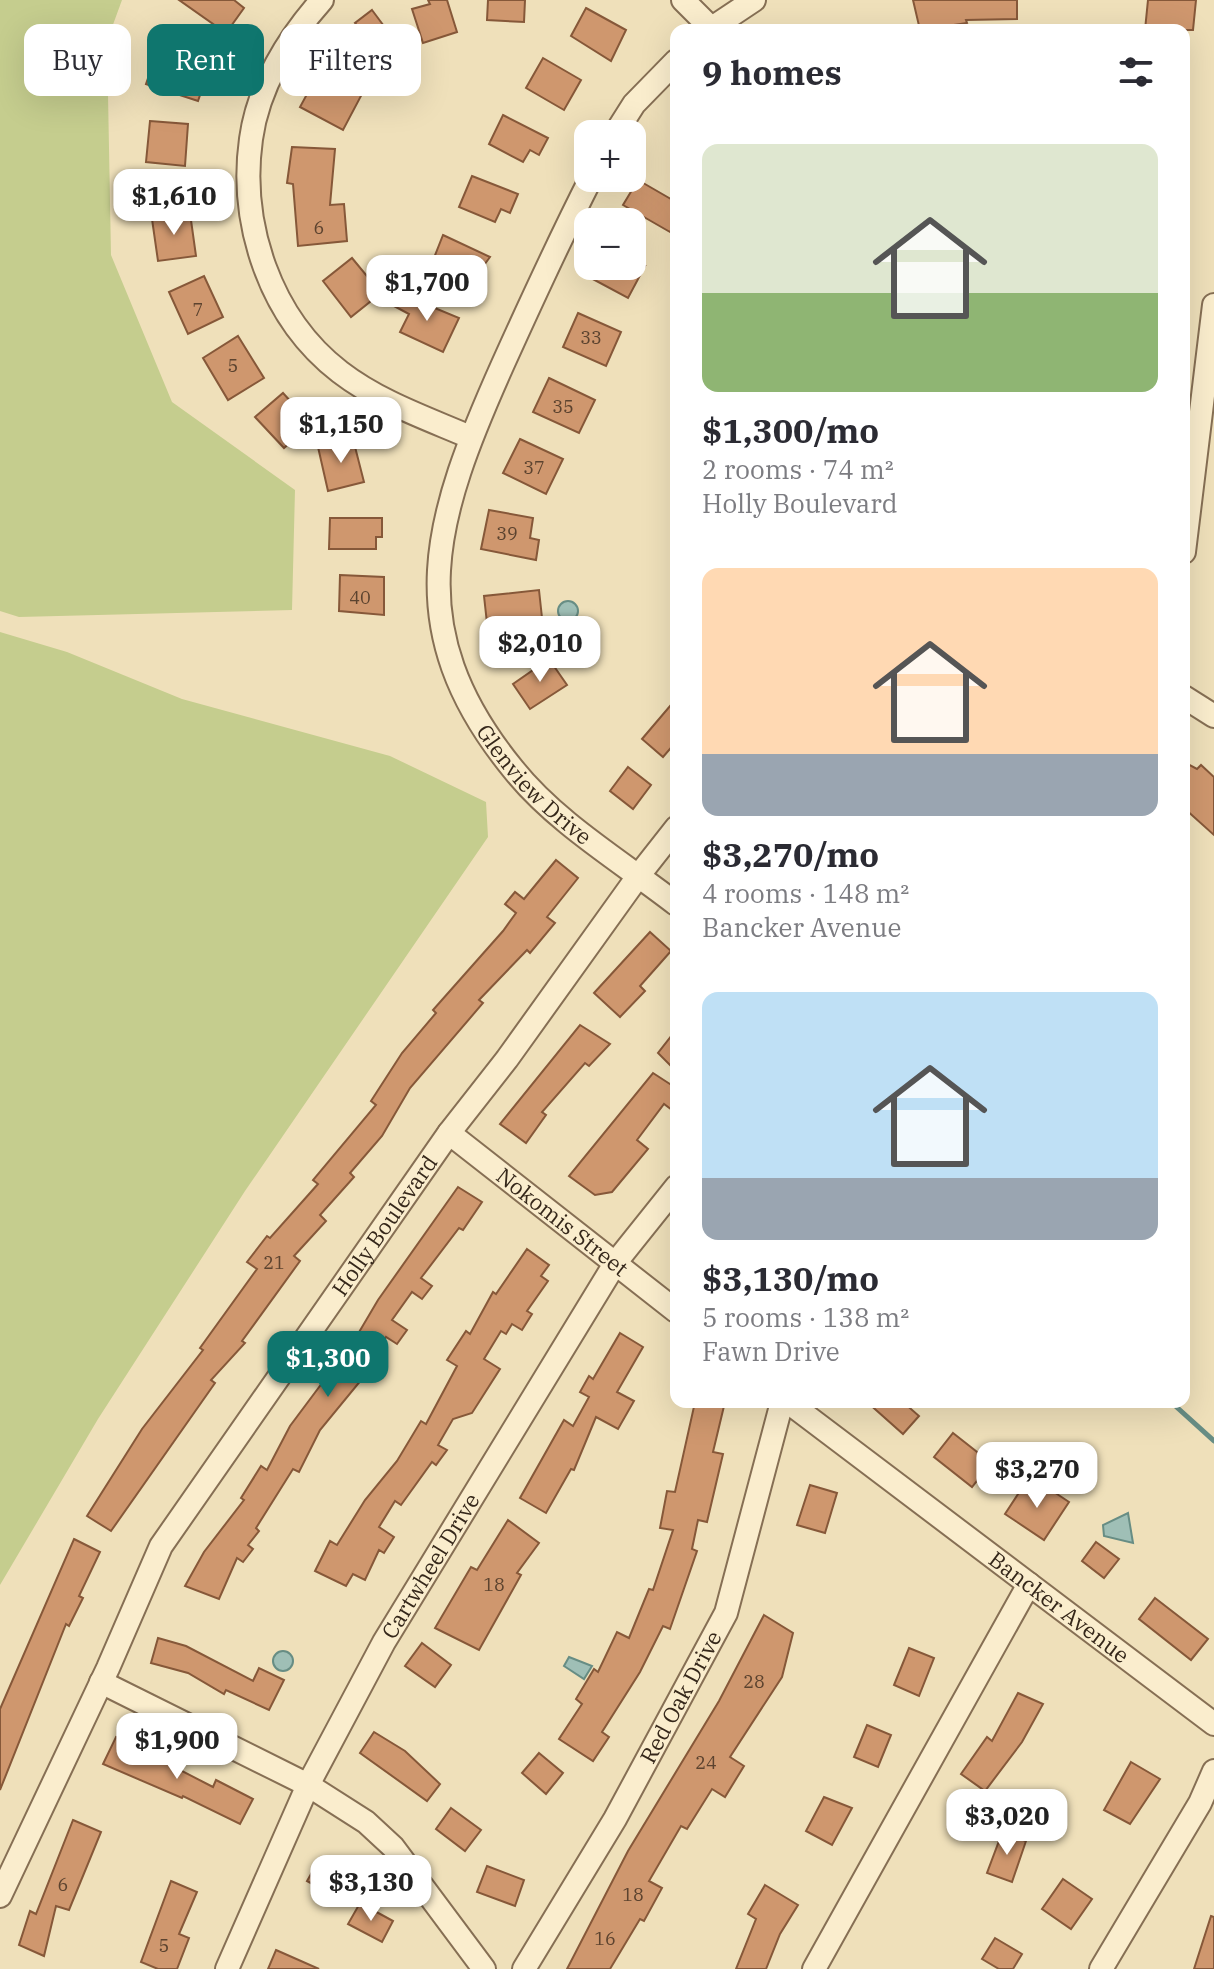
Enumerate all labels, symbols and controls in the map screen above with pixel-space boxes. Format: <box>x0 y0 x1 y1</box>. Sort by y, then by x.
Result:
chip: Buy <box>24 24 131 96</box>
chip: Rent <box>147 24 264 96</box>
chip: Filters <box>280 24 421 96</box>
text: 9 homes <box>702 50 842 94</box>
icon: filters <box>1114 50 1158 94</box>
map controls <box>574 120 646 280</box>
button: + <box>574 120 646 192</box>
pin: $1,610 <box>109 169 239 237</box>
text: $1,610 <box>131 178 217 212</box>
icon: home <box>858 196 1002 340</box>
button: − <box>574 208 646 280</box>
house number: 6 <box>314 216 324 239</box>
pin: $1,700 <box>362 255 492 323</box>
text: $1,700 <box>384 264 470 298</box>
house number: 7 <box>193 298 203 321</box>
house number: 33 <box>580 326 602 349</box>
house number: 5 <box>228 354 238 377</box>
house number: 35 <box>552 395 574 418</box>
pin: $1,150 <box>276 397 406 465</box>
text: $1,150 <box>298 406 384 440</box>
text: $1,300/mo <box>702 408 879 452</box>
text: 2 rooms · 74 m² <box>702 452 894 486</box>
house number: 37 <box>523 456 545 479</box>
text: Holly Boulevard <box>702 486 898 520</box>
house number: 39 <box>496 522 518 545</box>
house number: 40 <box>349 586 371 609</box>
pin: $2,010 <box>475 616 605 684</box>
icon: home <box>858 620 1002 764</box>
text: $2,010 <box>497 625 583 659</box>
street label: Glenview Drive <box>470 718 598 851</box>
text: $3,270/mo <box>702 832 879 876</box>
text: 4 rooms · 148 m² <box>702 876 909 910</box>
text: Bancker Avenue <box>702 910 901 944</box>
icon: home <box>858 1044 1002 1188</box>
street label: Holly Boulevard <box>325 1149 443 1301</box>
street label: Nokomis Street <box>491 1161 635 1282</box>
house number: 21 <box>263 1251 285 1274</box>
text: $3,130/mo <box>702 1256 879 1300</box>
text: 5 rooms · 138 m² <box>702 1300 909 1334</box>
pin: $1,300 <box>263 1331 393 1399</box>
text: Fawn Drive <box>702 1334 840 1368</box>
text: $1,300 <box>285 1340 371 1374</box>
pin: $3,270 <box>972 1442 1102 1510</box>
text: $3,270 <box>994 1451 1080 1485</box>
street label: Cartwheel Drive <box>374 1488 485 1644</box>
street label: Bancker Avenue <box>983 1544 1136 1669</box>
house number: 18 <box>483 1573 505 1596</box>
street label: Red Oak Drive <box>633 1626 728 1768</box>
house number: 28 <box>743 1670 765 1693</box>
pin: $1,900 <box>112 1713 242 1781</box>
text: $1,900 <box>134 1722 220 1756</box>
house number: 24 <box>695 1751 717 1774</box>
pin: $3,020 <box>942 1789 1072 1857</box>
text: $3,020 <box>964 1798 1050 1832</box>
pin: $3,130 <box>306 1855 436 1923</box>
text: $3,130 <box>328 1864 414 1898</box>
house number: 6 <box>58 1873 68 1896</box>
house number: 18 <box>622 1883 644 1906</box>
house number: 16 <box>594 1927 616 1950</box>
house number: 5 <box>159 1934 169 1957</box>

